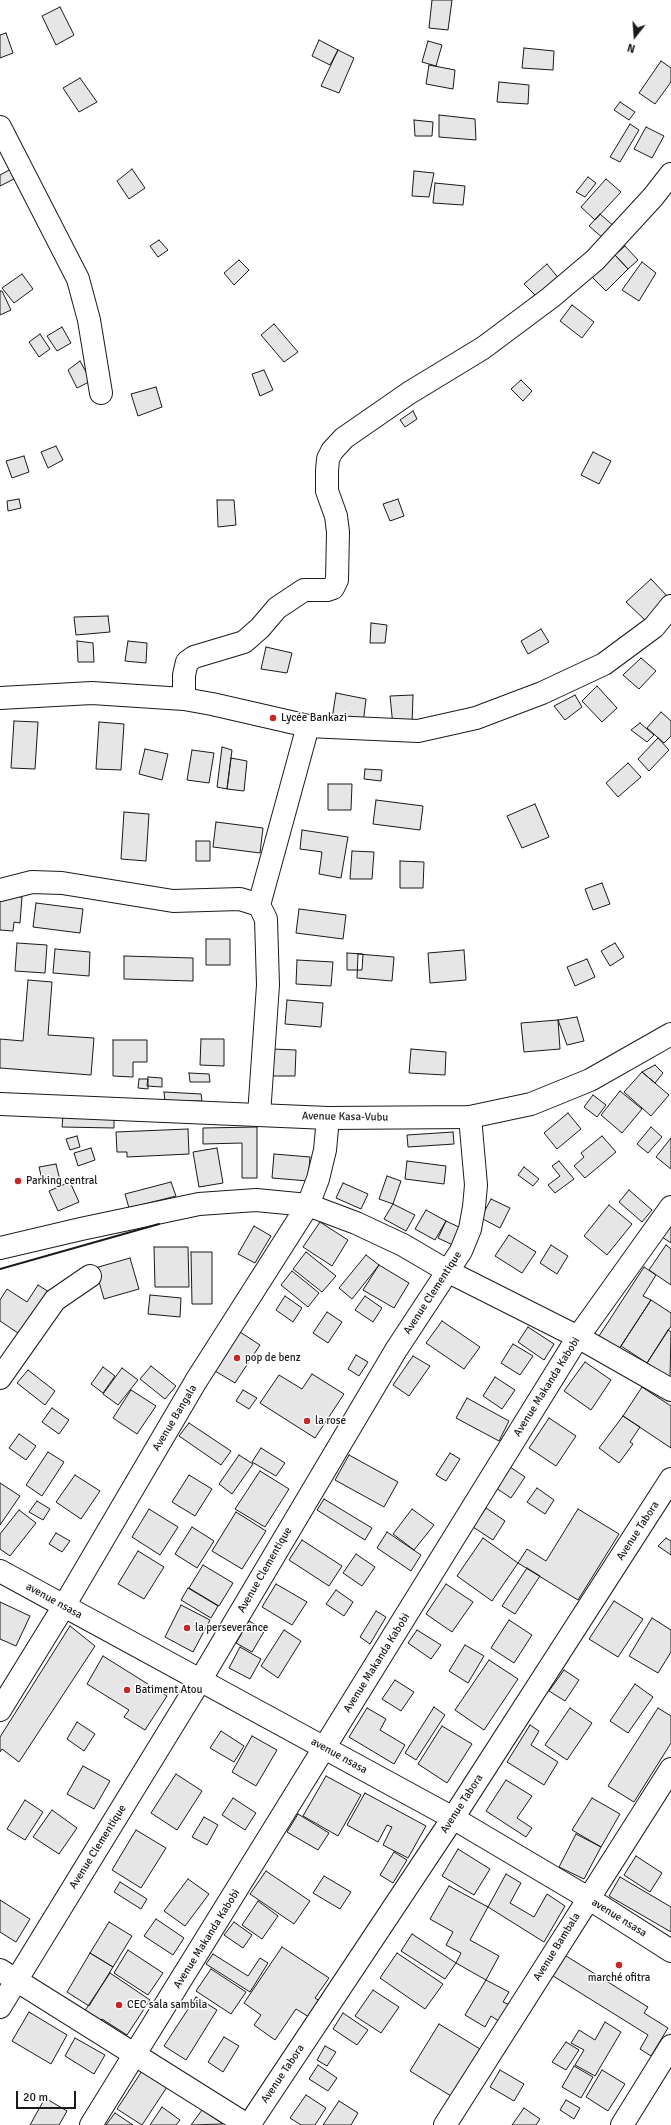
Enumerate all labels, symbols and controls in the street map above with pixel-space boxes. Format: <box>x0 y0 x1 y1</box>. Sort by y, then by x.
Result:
north arrow <box>615 16 655 56</box>
text: N <box>626 41 637 55</box>
place label: Lycée Bankazi <box>281 711 347 725</box>
marker: Lycée Bankazi <box>268 713 278 723</box>
street label: Avenue Kasa-Vubu <box>302 1110 388 1124</box>
place label: Parking central <box>26 1174 98 1188</box>
marker: Parking central <box>13 1176 23 1186</box>
street label: Avenue Clementique <box>401 1249 465 1337</box>
street label: Avenue Makanda Kabobi <box>511 1335 583 1439</box>
place label: pop de benz <box>245 1351 301 1365</box>
marker: pop de benz <box>232 1353 242 1363</box>
street label: Avenue Bangala <box>150 1382 200 1454</box>
place label: la rose <box>315 1414 346 1428</box>
marker: la rose <box>302 1416 312 1426</box>
street label: Avenue Tabora <box>614 1499 662 1563</box>
street label: Avenue Clementique <box>235 1525 295 1615</box>
street label: avenue nsasa <box>23 1580 85 1622</box>
street label: Avenue Makanda Kabobi <box>341 1611 413 1715</box>
place label: la perseverance <box>195 1621 268 1635</box>
marker: la perseverance <box>182 1623 192 1633</box>
place label: Batiment Atou <box>135 1683 203 1697</box>
marker: Batiment Atou <box>122 1685 132 1695</box>
street label: avenue nsasa <box>308 1735 370 1777</box>
street label: Avenue Tabora <box>438 1772 486 1836</box>
street label: Avenue Clementique <box>67 1803 129 1891</box>
street label: Avenue Makanda Kabobi <box>171 1887 243 1991</box>
street label: avenue nsasa <box>589 1896 649 1940</box>
street label: Avenue Bambala <box>531 1910 583 1984</box>
marker: marché ofitra <box>614 1960 624 1970</box>
place label: marché ofitra <box>588 1971 650 1985</box>
place label: CEC sala sambila <box>127 1998 207 2012</box>
marker: CEC sala sambila <box>114 2000 124 2010</box>
street label: Avenue Tabora <box>258 2042 308 2106</box>
scale bar <box>18 2083 78 2109</box>
text: 20 m <box>23 2090 48 2105</box>

